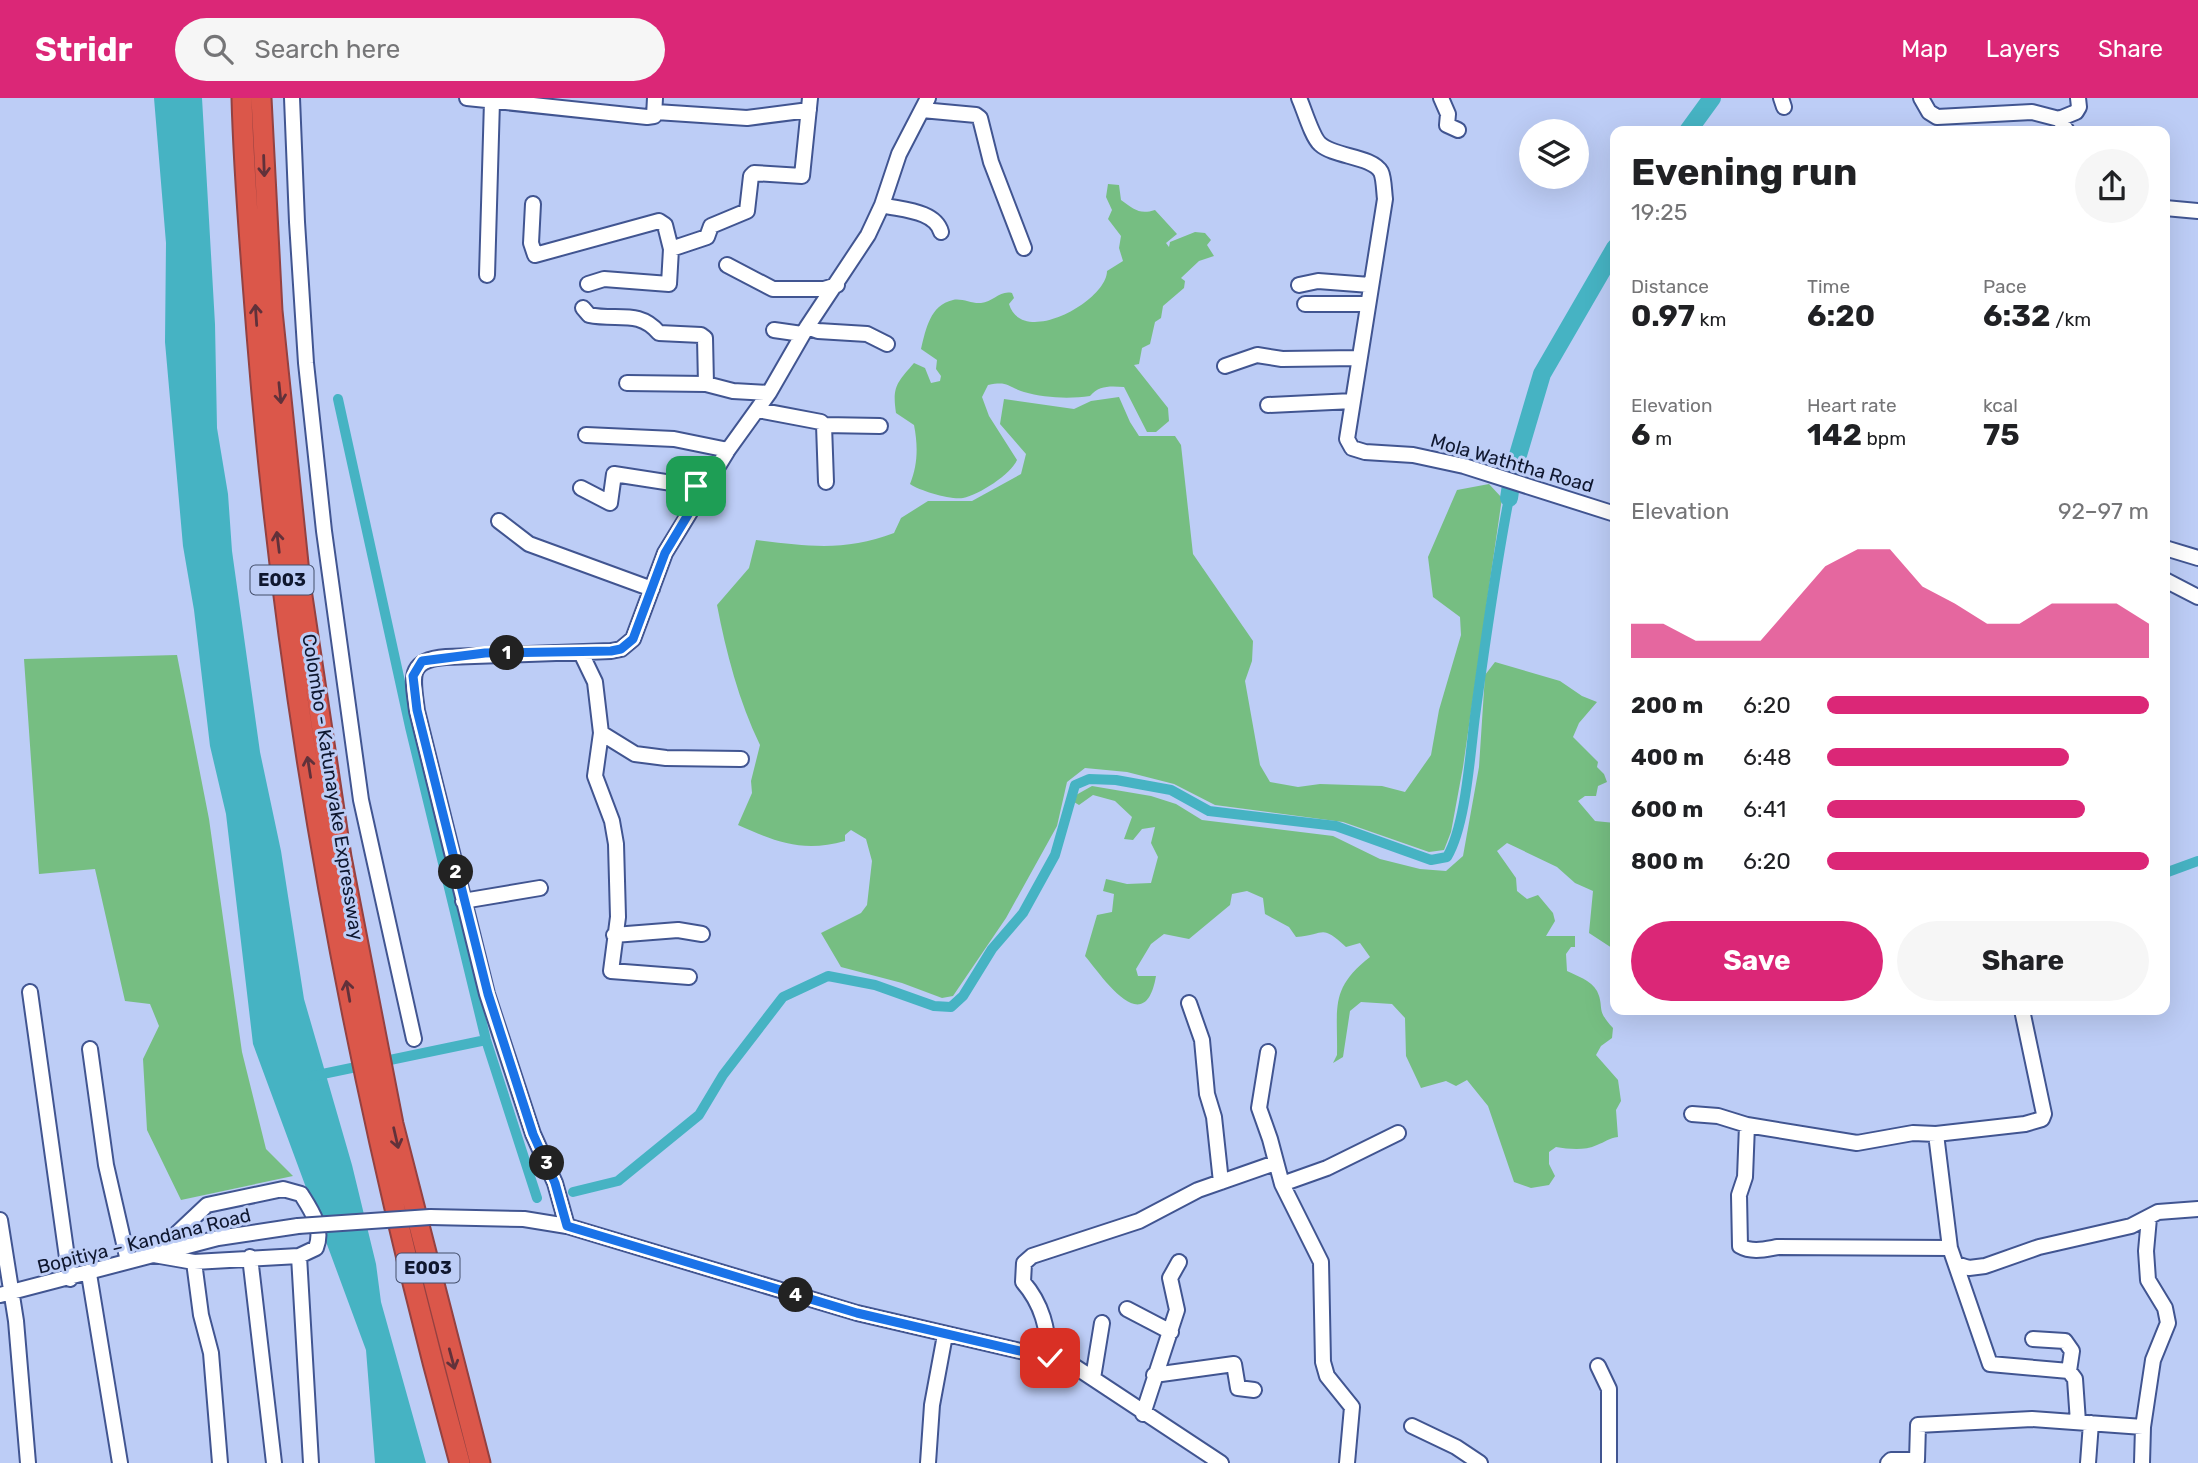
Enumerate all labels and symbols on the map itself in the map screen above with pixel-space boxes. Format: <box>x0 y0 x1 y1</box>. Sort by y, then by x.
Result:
one-way arrow <box>257 154 270 177</box>
one-way arrow <box>249 305 262 327</box>
one-way arrow <box>274 381 287 404</box>
street label: Mola Waththa Road <box>1428 429 1596 497</box>
pin <box>666 456 726 516</box>
one-way arrow <box>271 531 284 554</box>
road number: E003 <box>250 566 314 594</box>
street label: Colombo - Katunayake Expressway <box>297 632 369 942</box>
pin: 1 <box>490 636 524 670</box>
one-way arrow <box>302 756 315 779</box>
pin: 2 <box>438 854 474 890</box>
one-way arrow <box>341 980 354 1003</box>
one-way arrow <box>390 1126 403 1149</box>
pin: 3 <box>530 1146 564 1180</box>
street label: Bopitiya – Kandana Road <box>35 1203 253 1279</box>
road number: E003 <box>396 1254 460 1282</box>
pin: 4 <box>778 1278 814 1312</box>
pin <box>1020 1328 1080 1388</box>
one-way arrow <box>446 1347 459 1369</box>

